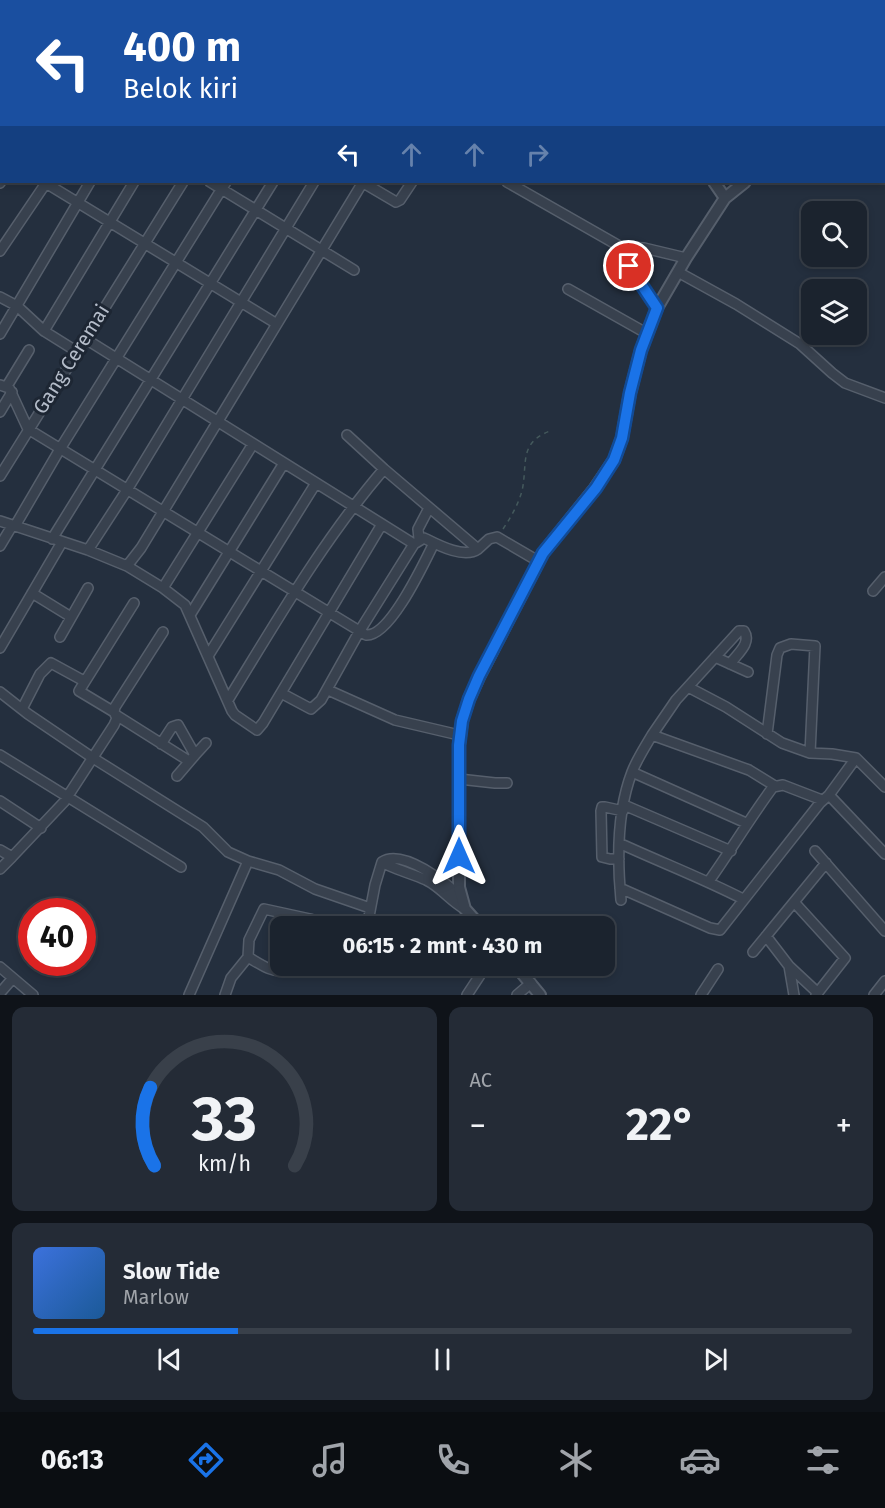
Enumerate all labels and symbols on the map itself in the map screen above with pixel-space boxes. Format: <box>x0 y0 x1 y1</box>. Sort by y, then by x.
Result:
pin <box>603 240 654 291</box>
street label: Gang Ceremai <box>28 300 114 418</box>
position arrow <box>427 824 491 888</box>
speed limit sign: 40 <box>18 898 96 976</box>

